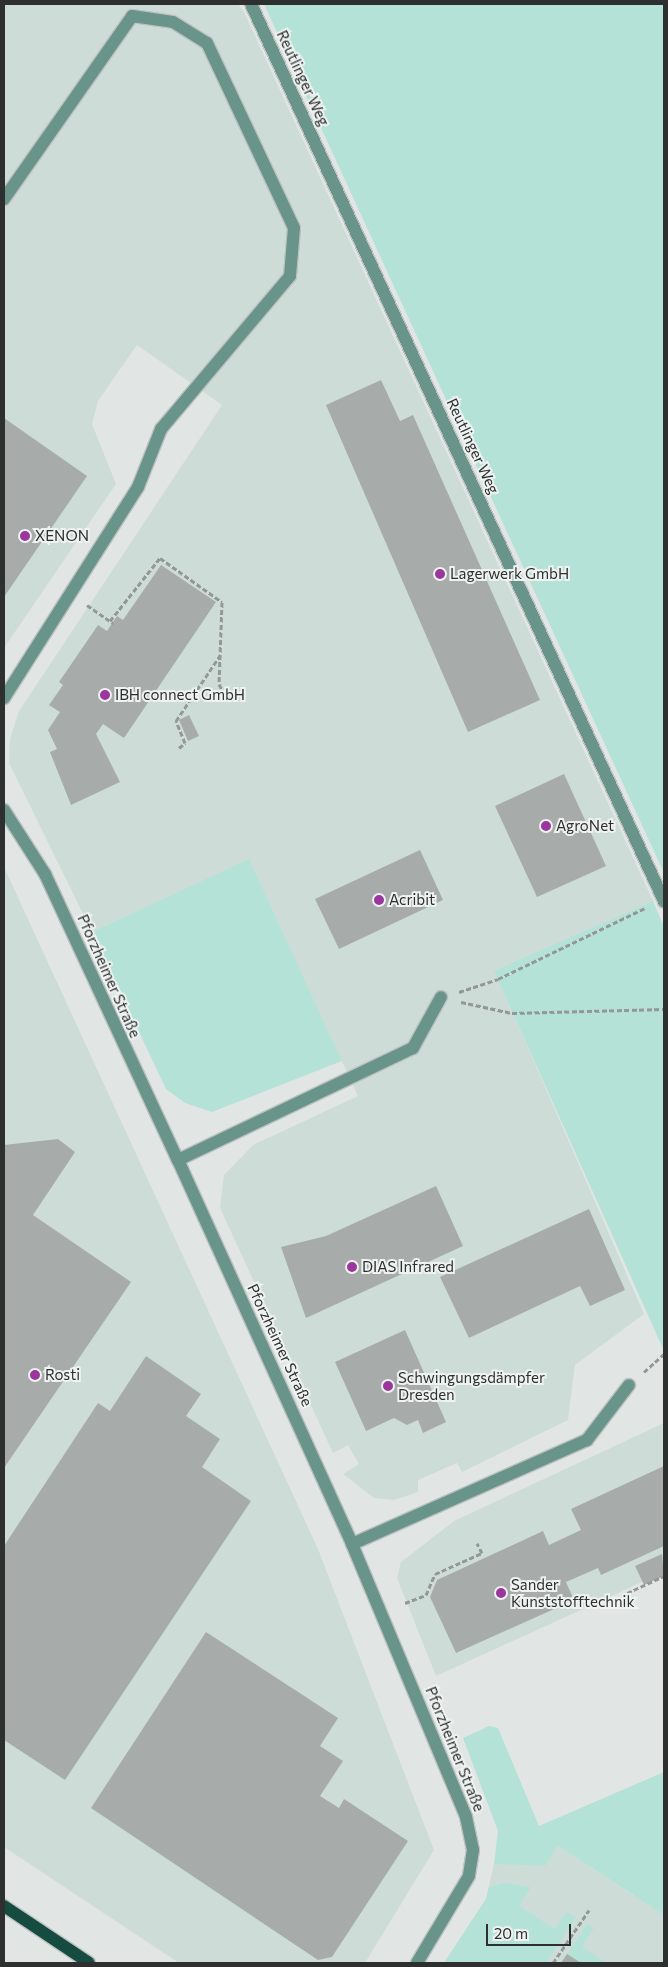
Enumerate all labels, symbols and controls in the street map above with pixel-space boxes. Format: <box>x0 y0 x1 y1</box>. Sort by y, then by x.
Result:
street label: Reutlinger Weg <box>273 27 333 129</box>
street label: Reutlinger Weg <box>443 395 503 497</box>
place label: XENON <box>35 527 89 545</box>
marker: XENON <box>19 530 31 542</box>
place label: Lagerwerk GmbH <box>450 565 569 583</box>
marker: Lagerwerk GmbH <box>434 568 446 580</box>
place label: IBH connect GmbH <box>115 686 245 704</box>
marker: IBH connect GmbH <box>99 689 111 701</box>
place label: AgroNet <box>556 817 614 835</box>
marker: AgroNet <box>540 820 552 832</box>
place label: Acribit <box>389 891 435 909</box>
marker: Acribit <box>373 894 385 906</box>
street label: Pforzheimer Straße <box>74 912 144 1040</box>
place label: DIAS Infrared <box>362 1258 454 1276</box>
marker: DIAS Infrared <box>346 1261 358 1273</box>
street label: Pforzheimer Straße <box>244 1281 316 1409</box>
place label: Rosti <box>45 1366 80 1384</box>
place label: Schwingungsdämpfer Dresden <box>398 1368 545 1403</box>
marker: Rosti <box>29 1369 41 1381</box>
marker: Schwingungsdämpfer Dresden <box>382 1380 394 1392</box>
place label: Sander Kunststofftechnik <box>511 1575 635 1610</box>
marker: Sander Kunststofftechnik <box>495 1587 507 1599</box>
street label: Pforzheimer Straße <box>422 1684 488 1814</box>
scale bar <box>488 1914 573 1946</box>
text: 20 m <box>494 1924 528 1942</box>

